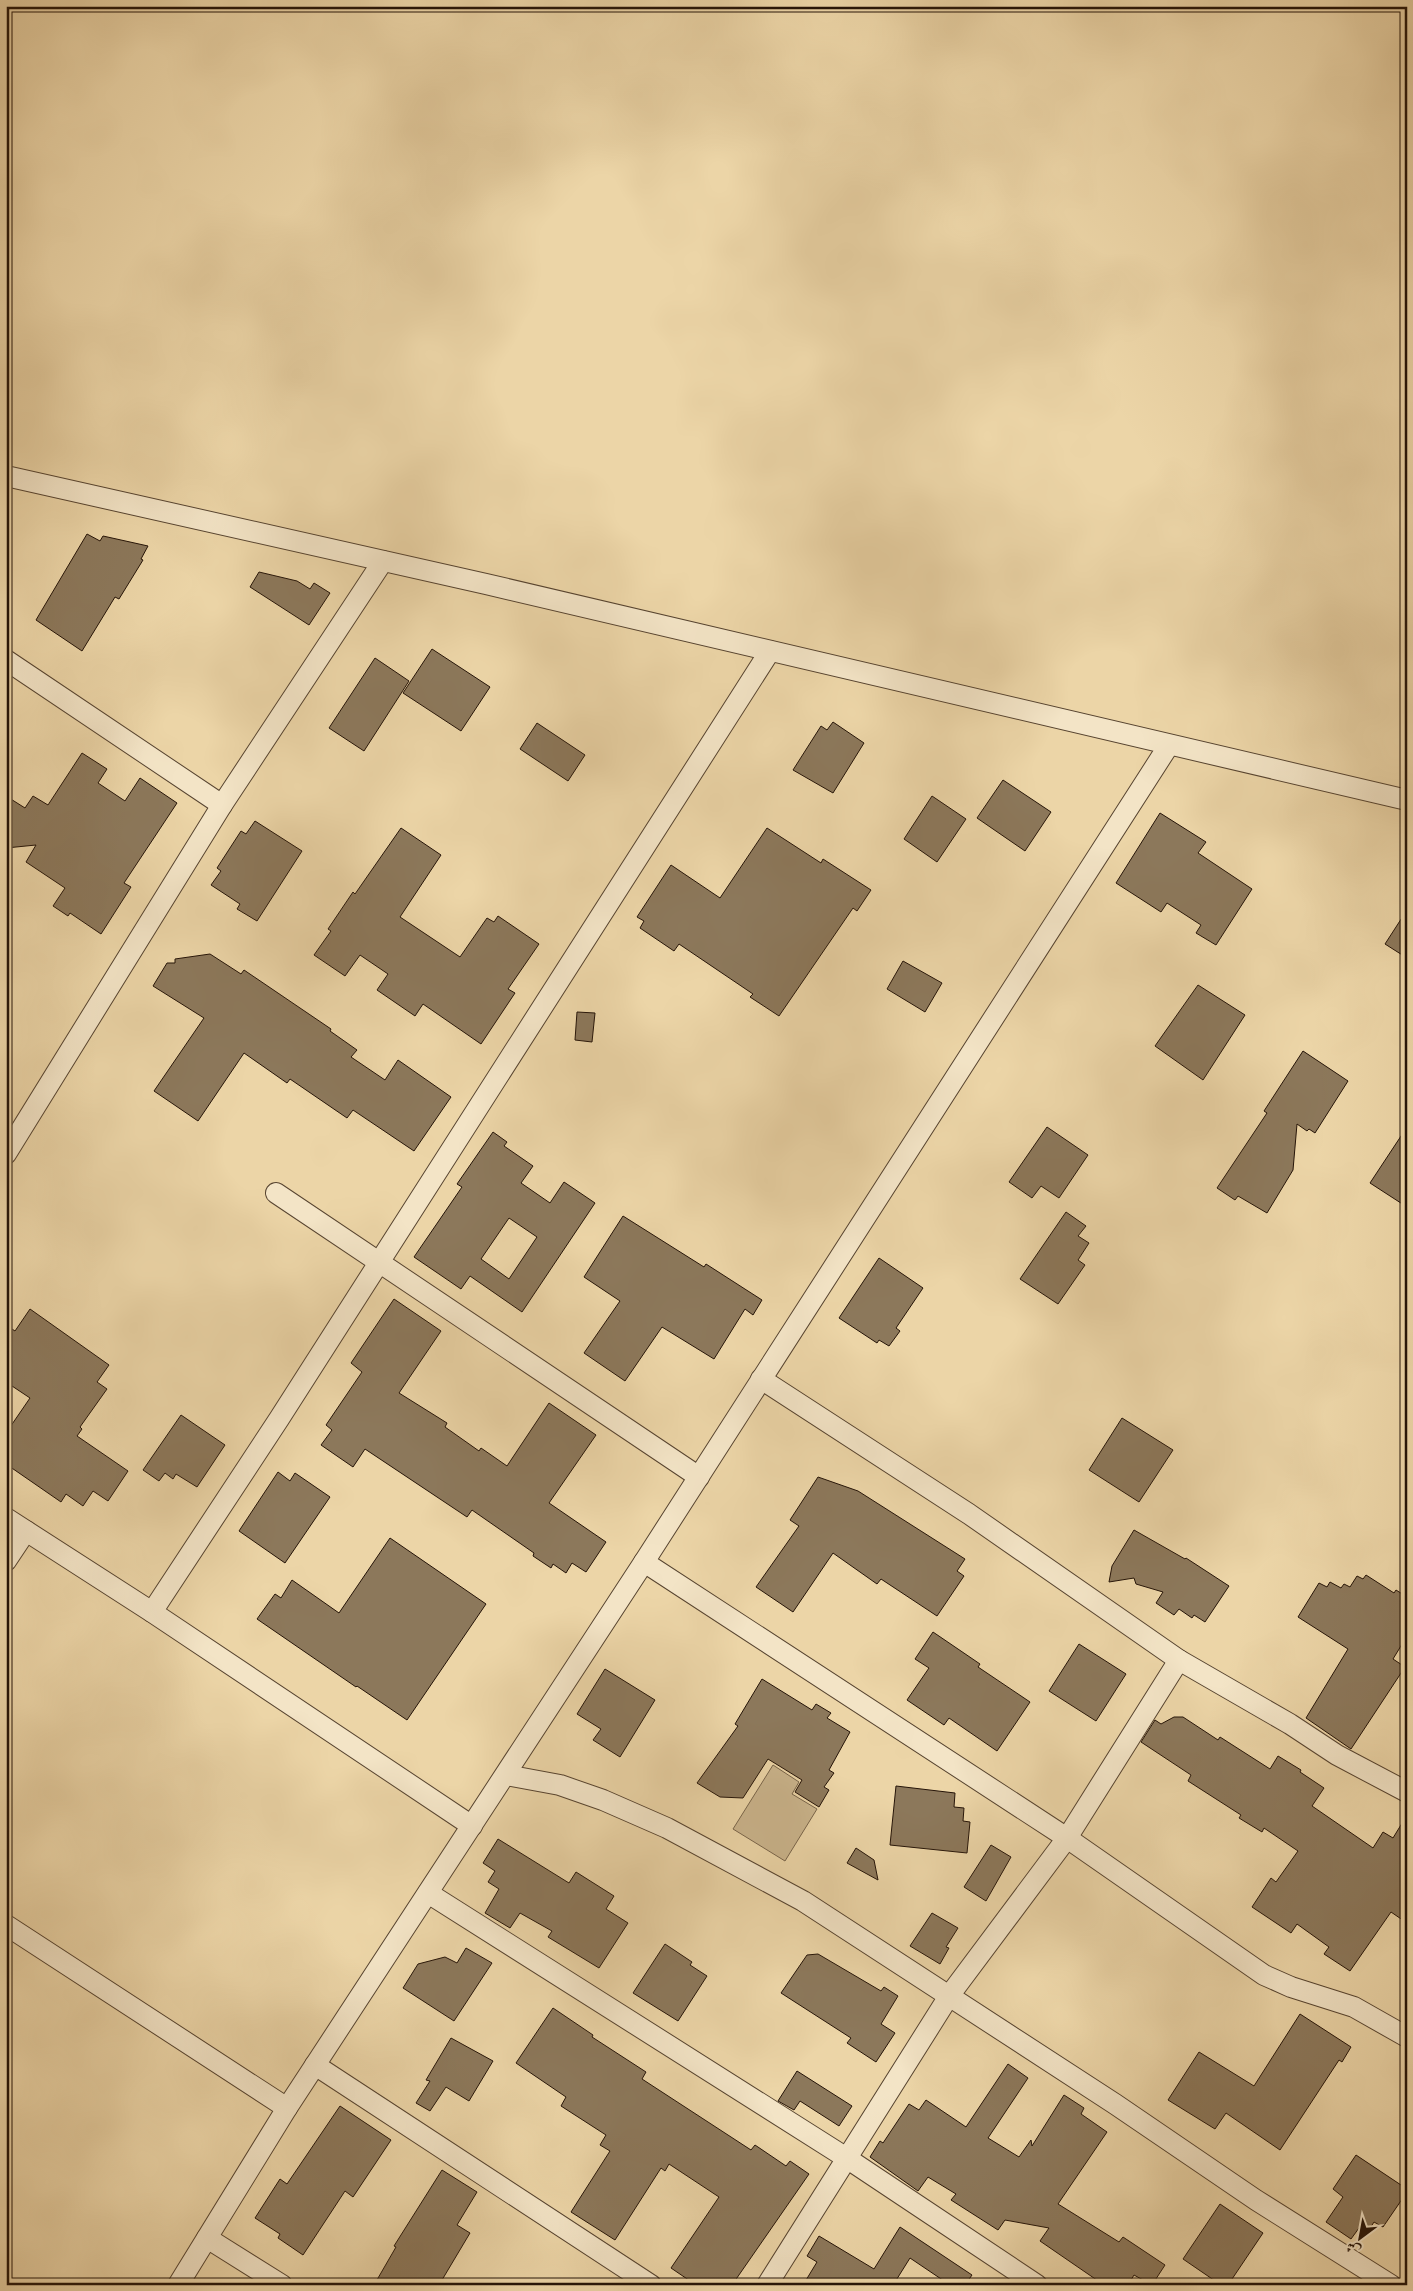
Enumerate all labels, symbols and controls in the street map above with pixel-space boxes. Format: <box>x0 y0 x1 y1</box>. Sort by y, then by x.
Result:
north arrow <box>1336 2214 1386 2264</box>
text: ش <box>1342 2237 1364 2261</box>

